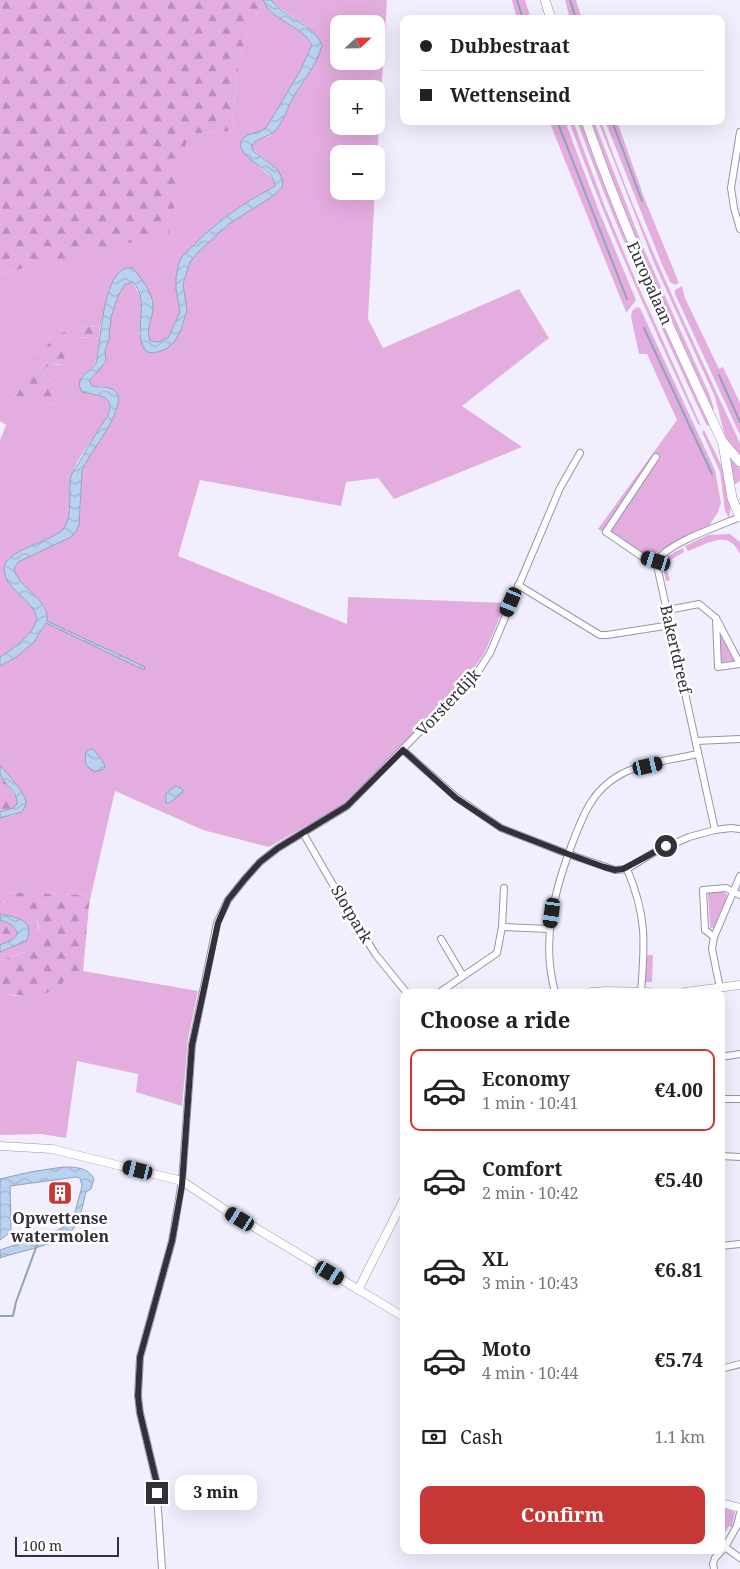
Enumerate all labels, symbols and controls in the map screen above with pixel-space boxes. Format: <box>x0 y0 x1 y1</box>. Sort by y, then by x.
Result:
north arrow <box>330 15 385 70</box>
map controls <box>330 15 385 200</box>
text: Dubbestraat <box>450 33 570 59</box>
button: + <box>330 80 385 135</box>
text: Wettenseind <box>450 82 571 108</box>
button: − <box>330 145 385 200</box>
street label: Europalaan <box>622 238 678 328</box>
car <box>639 549 672 573</box>
car <box>498 585 523 619</box>
street label: Bakertdreef <box>655 602 697 698</box>
street label: Vorsterdijk <box>411 663 485 740</box>
car <box>631 755 664 777</box>
route start <box>655 835 677 857</box>
street label: Slotpark <box>326 881 378 948</box>
car <box>542 897 561 929</box>
text: Choose a ride <box>420 1004 570 1034</box>
text: Economy <box>482 1066 570 1092</box>
icon: car <box>422 1068 467 1113</box>
text: €4.00 <box>655 1077 703 1103</box>
text: 1 min · 10:41 <box>482 1092 578 1114</box>
text: Comfort <box>482 1156 562 1182</box>
icon: car <box>422 1158 467 1203</box>
car <box>121 1159 154 1181</box>
text: €5.40 <box>655 1167 703 1193</box>
building icon: Opwettense watermolen <box>47 1180 73 1206</box>
text: 2 min · 10:42 <box>482 1182 578 1204</box>
car <box>223 1205 256 1233</box>
place label: Opwettense watermolen <box>10 1207 110 1247</box>
text: XL <box>482 1246 508 1272</box>
icon: car <box>422 1248 467 1293</box>
text: €6.81 <box>655 1257 703 1283</box>
car <box>313 1259 346 1287</box>
text: 3 min · 10:43 <box>482 1272 578 1294</box>
text: Moto <box>482 1336 531 1362</box>
icon: car <box>422 1338 467 1383</box>
text: €5.74 <box>655 1347 703 1373</box>
text: 4 min · 10:44 <box>482 1362 578 1384</box>
icon: cash <box>420 1423 448 1451</box>
text: Cash <box>460 1424 503 1450</box>
text: 1.1 km <box>654 1426 705 1448</box>
callout: 3 min <box>174 1476 257 1510</box>
text: 3 min <box>193 1481 239 1503</box>
route end <box>146 1482 168 1504</box>
button: Confirm <box>420 1486 705 1544</box>
scale bar <box>15 1534 119 1557</box>
text: 100 m <box>22 1536 62 1555</box>

